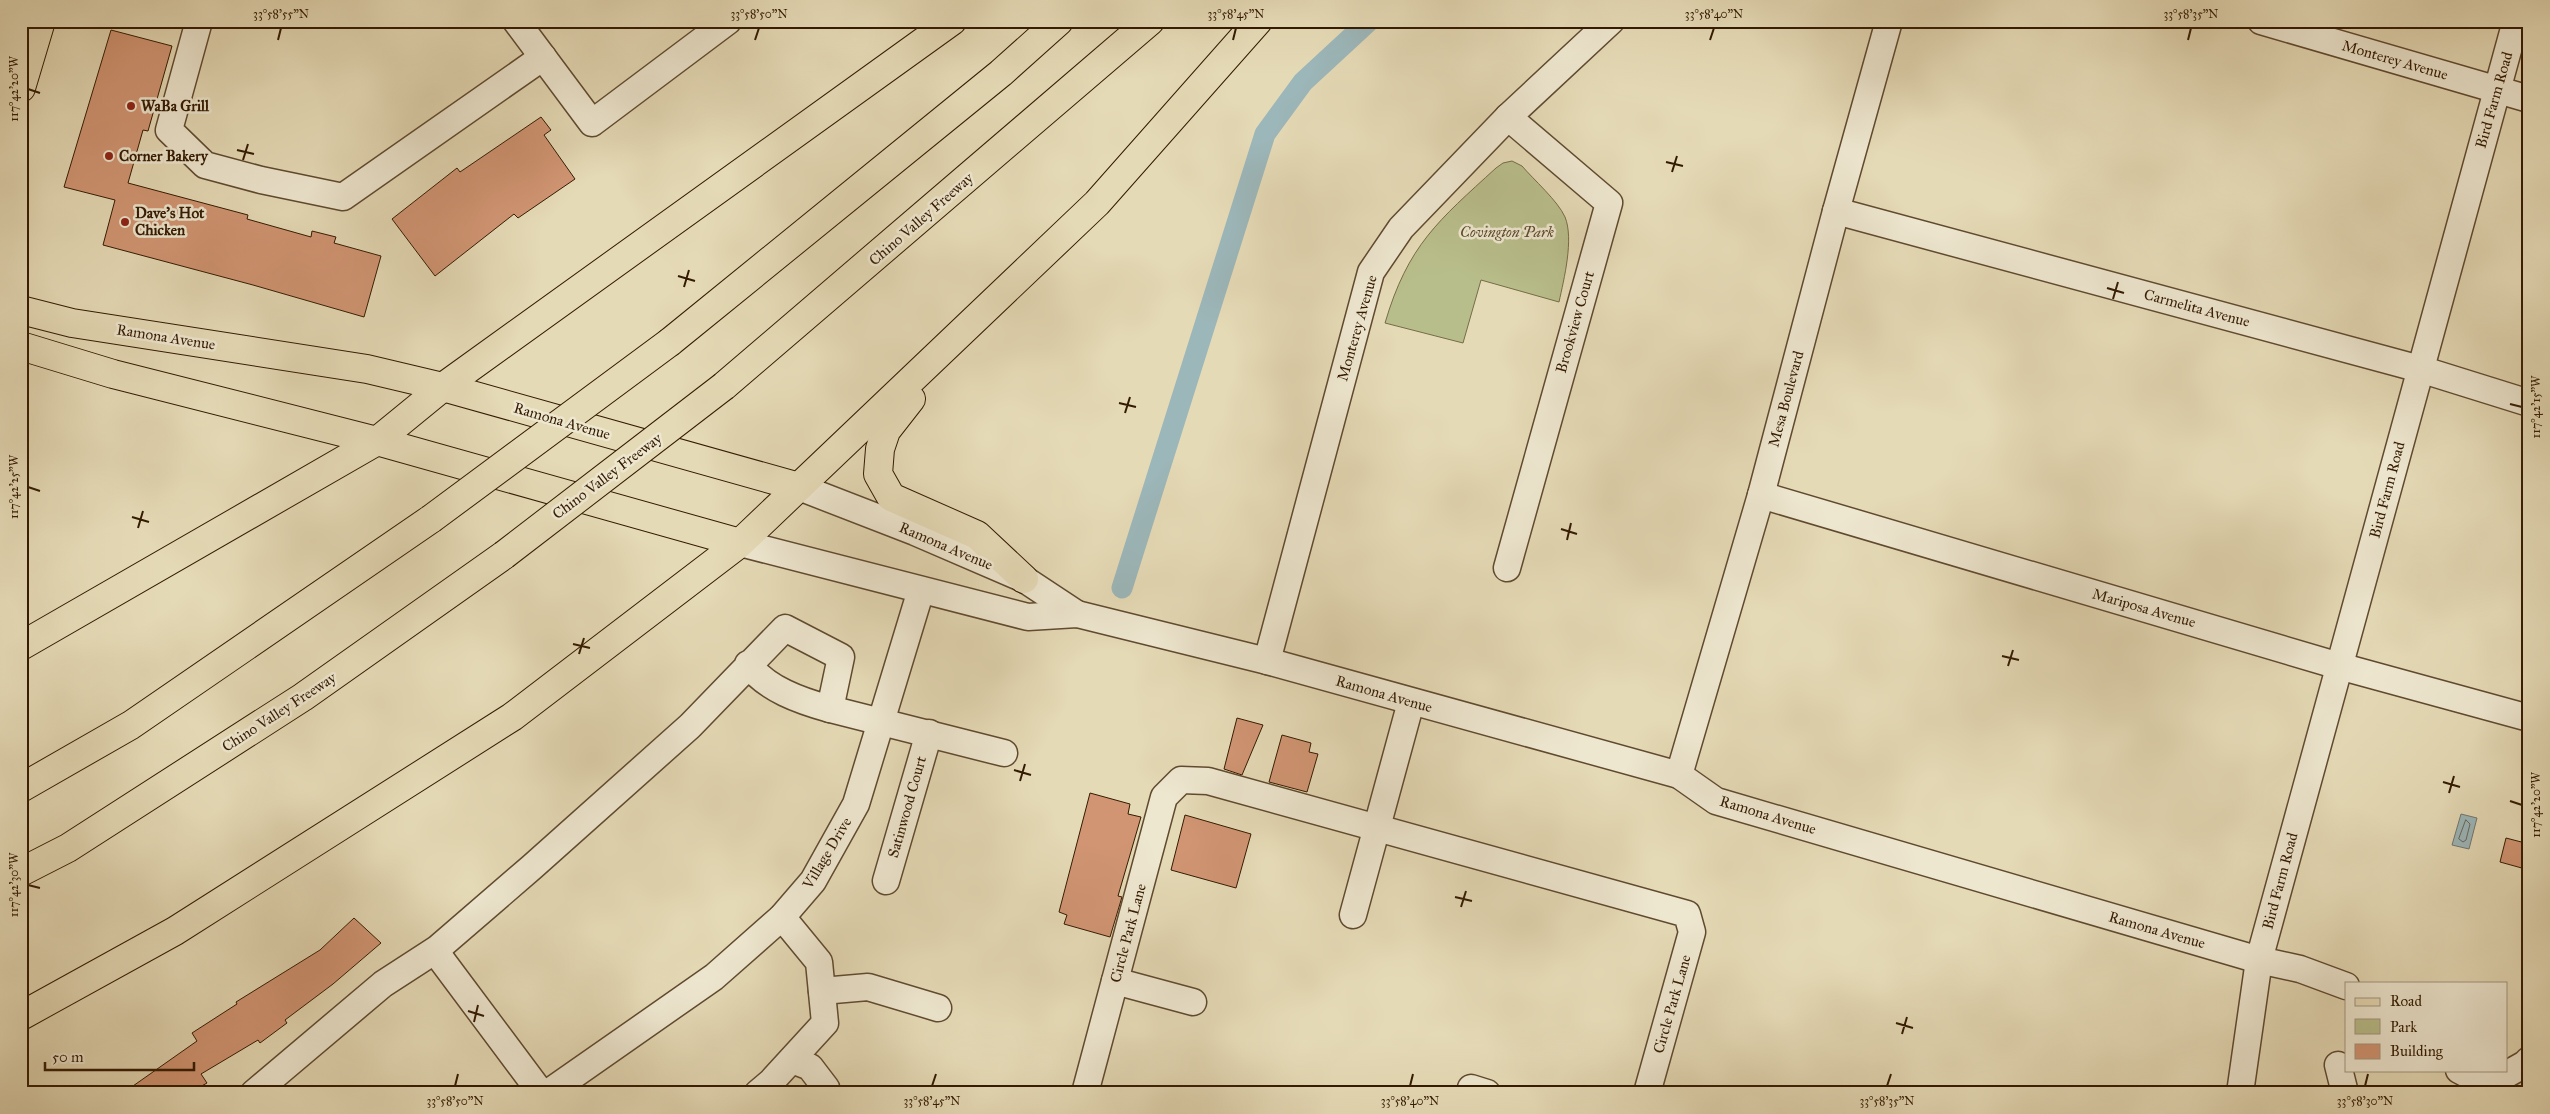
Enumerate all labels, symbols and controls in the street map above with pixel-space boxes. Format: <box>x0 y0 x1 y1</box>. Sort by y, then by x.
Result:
text: 33°58'55"N <box>253 7 309 21</box>
text: 33°58'50"N <box>730 7 788 21</box>
text: 33°58'45"N <box>1208 7 1264 21</box>
text: 33°58'40"N <box>1685 7 1743 21</box>
text: 33°58'35"N <box>2163 7 2219 21</box>
street label: Monterey Avenue <box>2340 36 2450 84</box>
street label: Bird Farm Road <box>2472 49 2516 150</box>
text: 117°42'20"W <box>7 56 21 122</box>
place label: WaBa Grill <box>141 97 210 115</box>
marker: WaBa Grill <box>125 100 137 112</box>
place label: Corner Bakery <box>119 147 209 166</box>
marker: Corner Bakery <box>103 150 115 162</box>
street label: Chino Valley Freeway <box>865 168 978 269</box>
place label: Dave's Hot Chicken <box>135 204 205 239</box>
marker: Dave's Hot Chicken <box>119 216 131 228</box>
park label: Covington Park <box>1460 223 1554 241</box>
street label: Brookview Court <box>1552 268 1598 375</box>
street label: Monterey Avenue <box>1333 273 1381 383</box>
street label: Carmelita Avenue <box>2142 285 2252 331</box>
street label: Ramona Avenue <box>115 320 217 354</box>
street label: Mesa Boulevard <box>1764 348 1808 449</box>
text: 117°42'15"W <box>2529 375 2543 439</box>
street label: Ramona Avenue <box>512 399 612 443</box>
street label: Chino Valley Freeway <box>549 428 666 523</box>
street label: Bird Farm Road <box>2365 439 2409 540</box>
text: 117°42'25"W <box>7 454 21 519</box>
street label: Ramona Avenue <box>897 518 995 574</box>
street label: Mariposa Avenue <box>2090 585 2198 631</box>
street label: Chino Valley Freeway <box>219 668 340 756</box>
street label: Ramona Avenue <box>1334 672 1434 716</box>
street label: Satinwood Court <box>884 753 930 860</box>
text: 117°42'20"W <box>2529 772 2543 838</box>
street label: Ramona Avenue <box>1718 792 1818 838</box>
street label: Village Drive <box>798 814 855 893</box>
street label: Bird Farm Road <box>2258 830 2302 931</box>
text: 117°42'30"W <box>7 852 21 917</box>
street label: Circle Park Lane <box>1106 881 1150 985</box>
street label: Ramona Avenue <box>2107 908 2207 952</box>
street label: Circle Park Lane <box>1649 953 1695 1055</box>
legend <box>2345 982 2508 1072</box>
text: Road <box>2390 992 2422 1010</box>
text: Park <box>2390 1018 2417 1036</box>
scale bar <box>45 1039 194 1071</box>
text: Building <box>2390 1042 2444 1060</box>
text: 50 m <box>52 1048 84 1066</box>
text: 33°58'50"N <box>426 1094 484 1108</box>
text: 33°58'45"N <box>904 1094 960 1108</box>
text: 33°58'40"N <box>1381 1094 1439 1108</box>
text: 33°58'35"N <box>1859 1094 1915 1108</box>
text: 33°58'30"N <box>2337 1094 2393 1108</box>

